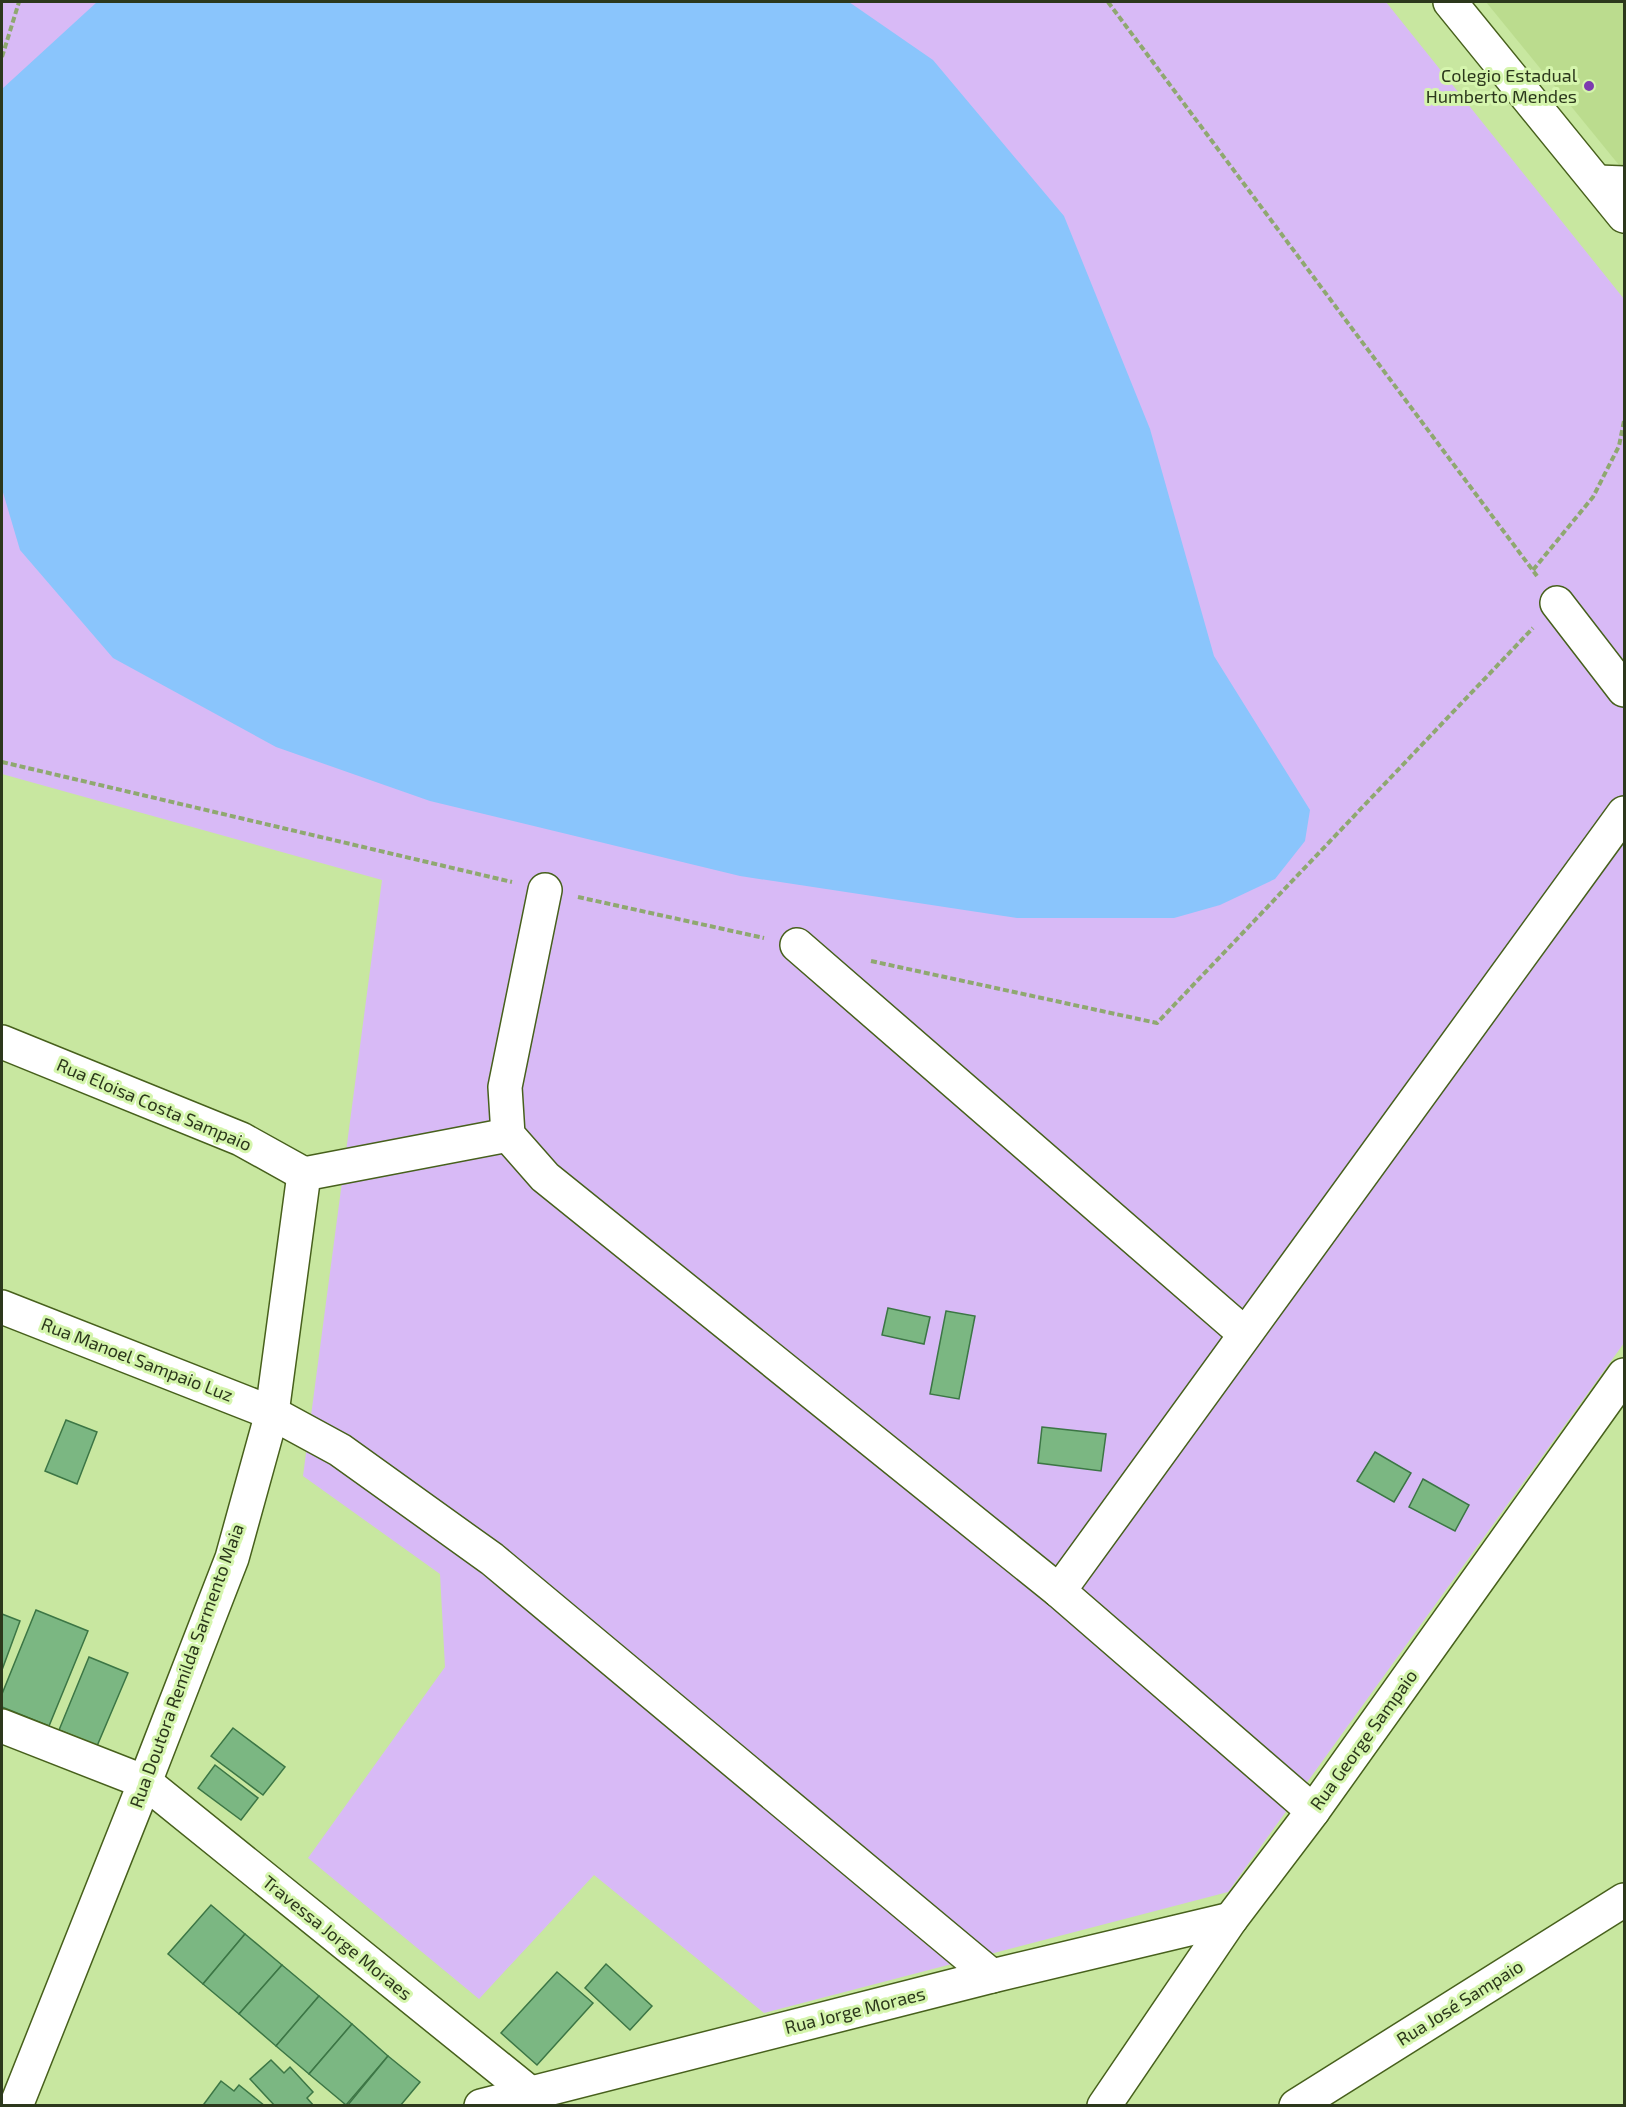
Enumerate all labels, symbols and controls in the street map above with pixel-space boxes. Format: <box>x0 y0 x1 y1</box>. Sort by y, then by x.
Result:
place label: Colegio Estadual Humberto Mendes <box>1426 64 1578 107</box>
marker: Colegio Estadual Humberto Mendes <box>1582 79 1596 93</box>
street label: Rua Eloisa Costa Sampaio <box>54 1053 255 1155</box>
street label: Rua Manoel Sampaio Luz <box>38 1312 236 1406</box>
street label: Rua Doutora Remilda Sarmento Maia <box>124 1521 248 1811</box>
street label: Rua George Sampaio <box>1305 1665 1421 1814</box>
street label: Travessa Jorge Moraes <box>258 1870 417 2004</box>
street label: Rua José Sampaio <box>1392 1954 1527 2050</box>
street label: Rua Jorge Moraes <box>782 1982 927 2038</box>

